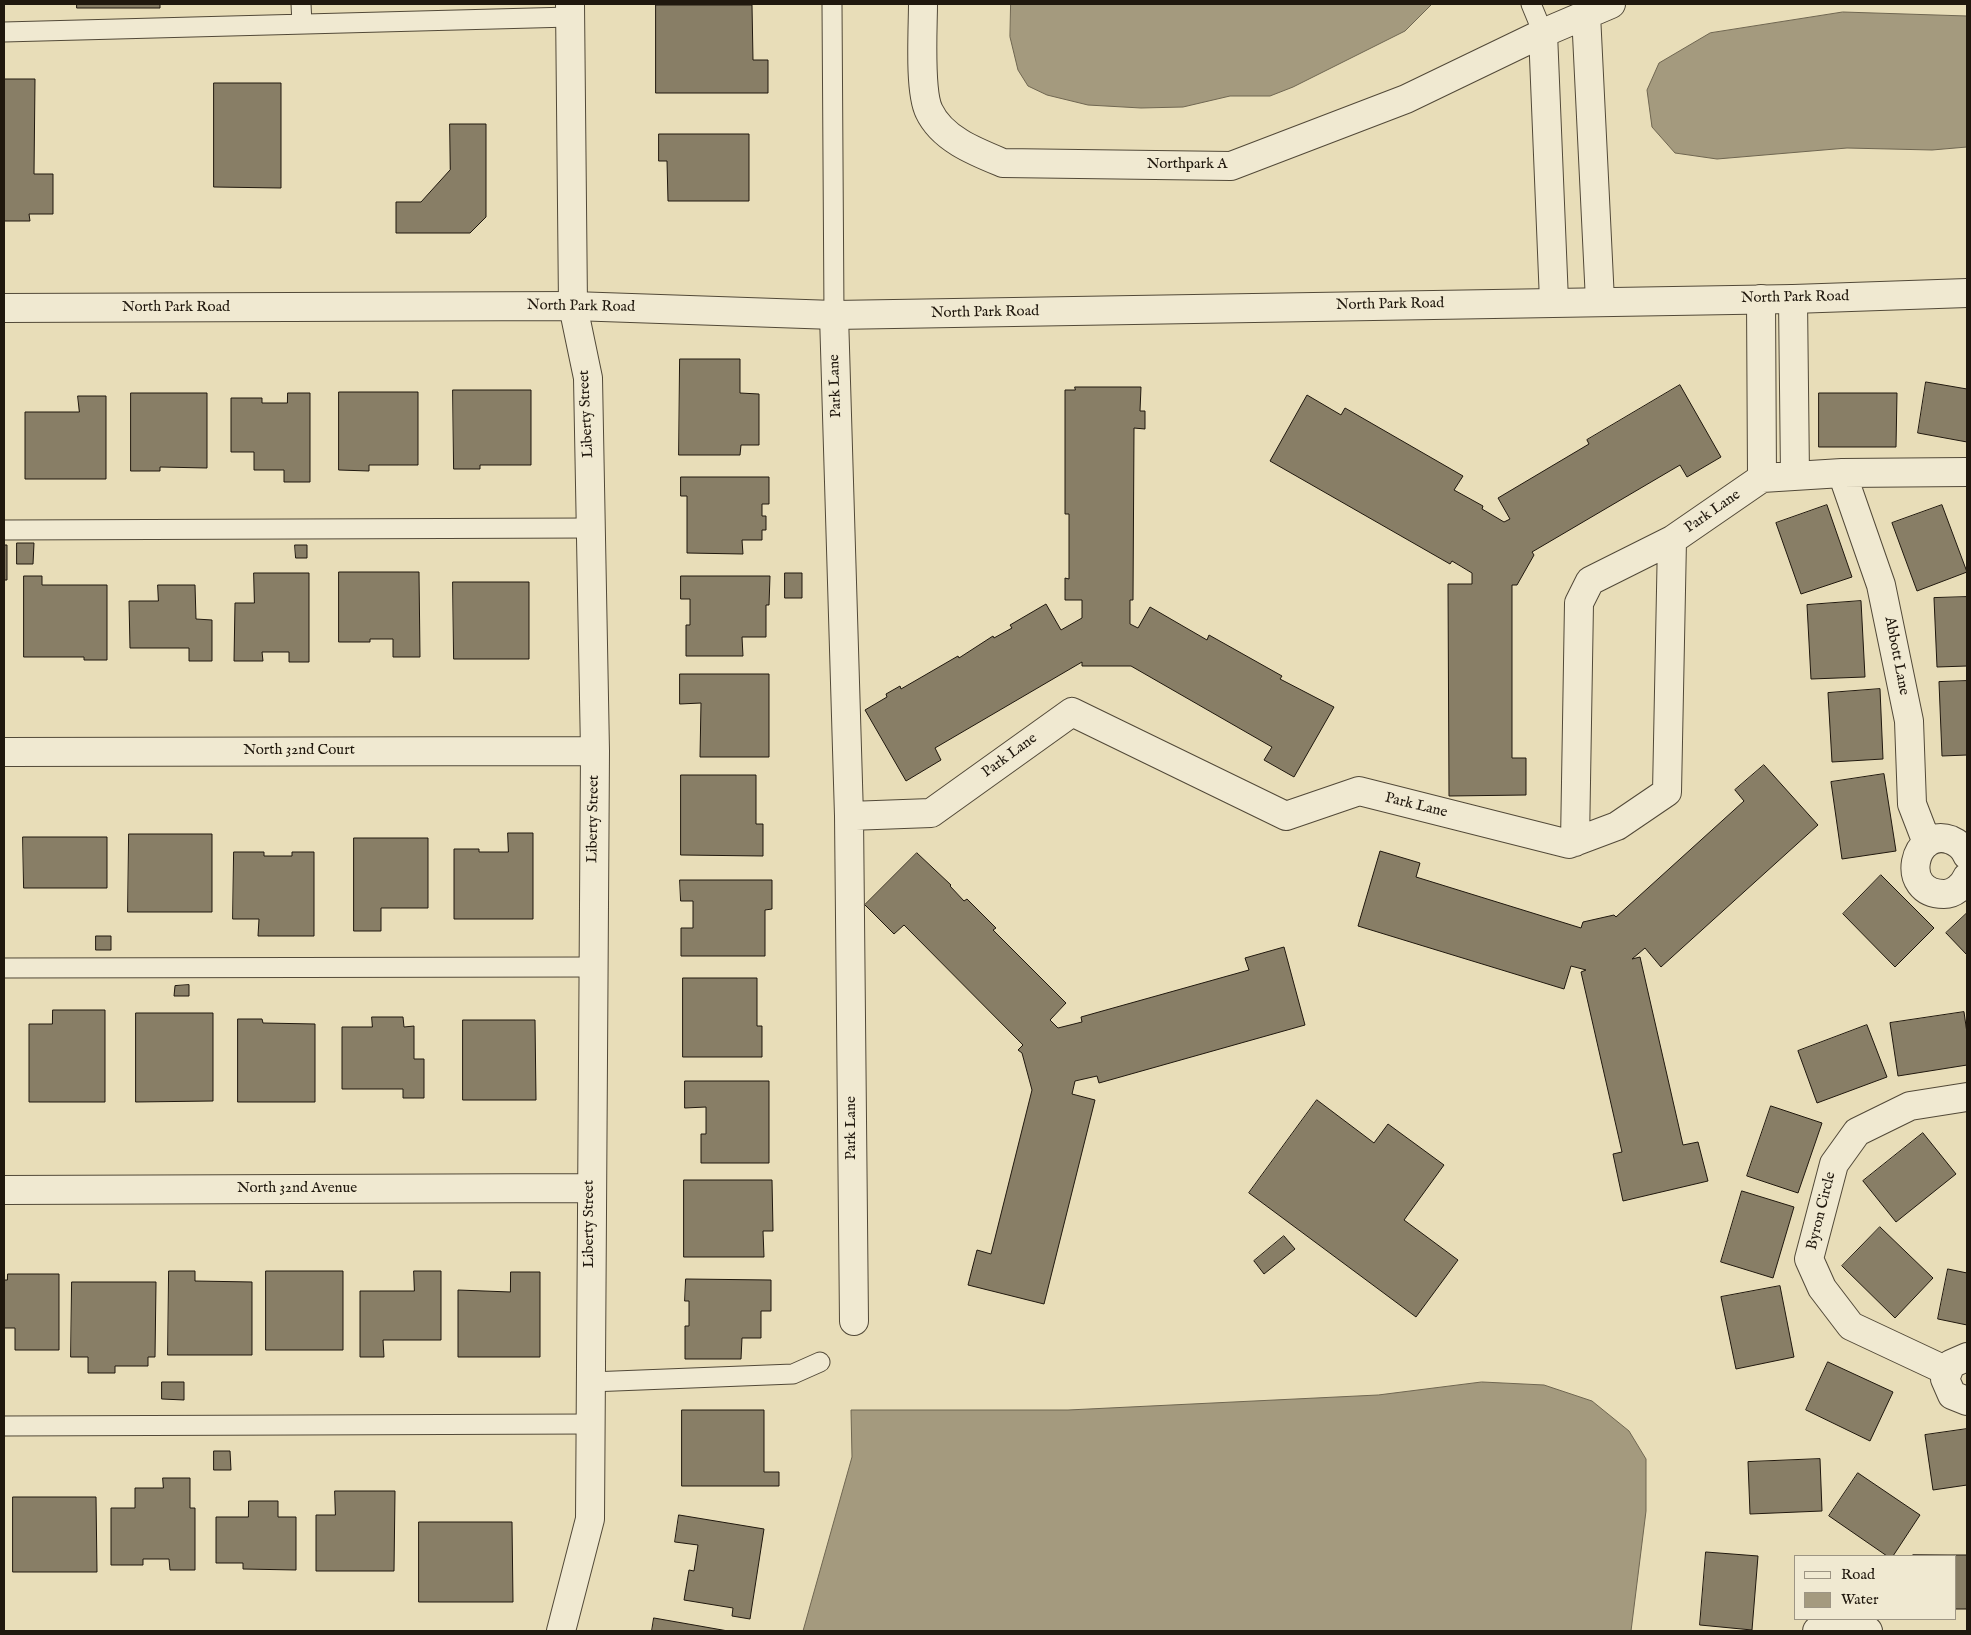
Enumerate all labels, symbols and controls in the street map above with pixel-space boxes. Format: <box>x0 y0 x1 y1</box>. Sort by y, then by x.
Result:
street label: Northpark A <box>1147 156 1227 174</box>
street label: North Park Road <box>1741 288 1849 308</box>
street label: North Park Road <box>1336 295 1444 315</box>
street label: North Park Road <box>527 297 635 317</box>
street label: North Park Road <box>122 299 230 317</box>
street label: North Park Road <box>931 303 1039 323</box>
street label: Park Lane <box>826 354 846 418</box>
street label: Liberty Street <box>576 370 598 458</box>
street label: Park Lane <box>1682 486 1744 538</box>
street label: Abbott Lane <box>1880 615 1912 697</box>
street label: Park Lane <box>979 730 1041 782</box>
street label: North 32nd Court <box>243 742 355 760</box>
street label: Liberty Street <box>584 775 604 863</box>
street label: Park Lane <box>1383 790 1449 822</box>
street label: Park Lane <box>843 1096 861 1160</box>
street label: Byron Circle <box>1804 1170 1840 1252</box>
street label: North 32nd Avenue <box>237 1180 357 1198</box>
street label: Liberty Street <box>581 1180 599 1268</box>
legend <box>1794 1555 1956 1620</box>
text: Road <box>1841 1565 1875 1584</box>
text: Water <box>1841 1590 1878 1609</box>

